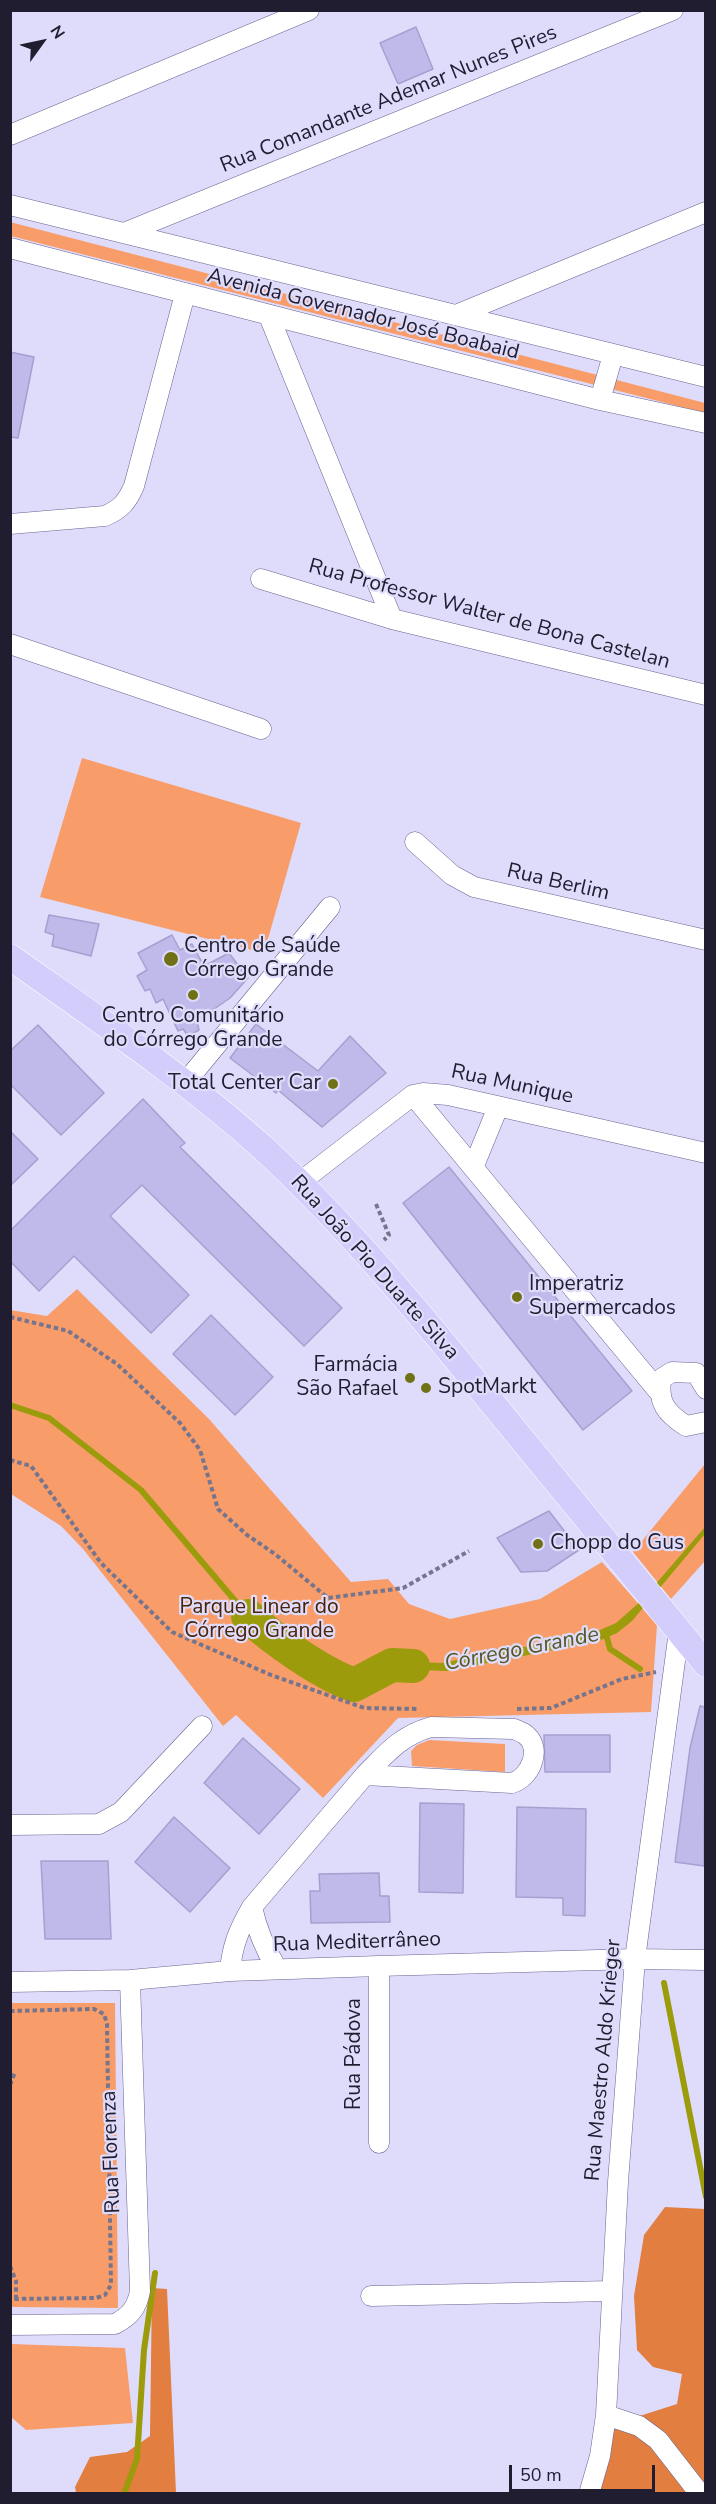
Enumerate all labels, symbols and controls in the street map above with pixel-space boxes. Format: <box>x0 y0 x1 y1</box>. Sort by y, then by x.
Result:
north arrow <box>12 12 72 72</box>
text: N <box>45 21 70 43</box>
street label: Rua Comandante Ademar Nunes Pires <box>217 21 561 179</box>
street label: Avenida Governador José Boabaid <box>204 264 522 366</box>
street label: Rua Professor Walter de Bona Castelan <box>305 555 673 675</box>
street label: Rua Berlim <box>504 859 612 907</box>
place label: Centro de Saúde Córrego Grande <box>184 934 340 984</box>
marker: Centro de Saúde Córrego Grande <box>162 950 180 968</box>
marker: Centro Comunitário do Córrego Grande <box>186 988 200 1002</box>
place label: Centro Comunitário do Córrego Grande <box>102 1004 284 1054</box>
street label: Rua Munique <box>449 1060 575 1110</box>
place label: Total Center Car <box>168 1071 321 1097</box>
marker: Total Center Car <box>326 1077 340 1091</box>
street label: Rua João Pio Duarte Silva <box>284 1170 464 1366</box>
place label: Imperatriz Supermercados <box>529 1272 676 1322</box>
marker: Imperatriz Supermercados <box>510 1290 524 1304</box>
place label: Farmácia São Rafael <box>296 1353 398 1403</box>
marker: Farmácia São Rafael <box>403 1371 417 1385</box>
place label: SpotMarkt <box>438 1375 536 1401</box>
marker: SpotMarkt <box>419 1381 433 1395</box>
place label: Chopp do Gus <box>550 1531 684 1557</box>
marker: Chopp do Gus <box>531 1537 545 1551</box>
park label: Parque Linear do Córrego Grande <box>179 1595 339 1645</box>
water label: Córrego Grande <box>443 1622 601 1678</box>
street label: Rua Mediterrâneo <box>273 1927 441 1959</box>
street label: Rua Maestro Aldo Krieger <box>581 1938 627 2182</box>
street label: Rua Pádova <box>342 1998 368 2110</box>
street label: Rua Florenza <box>97 2090 127 2214</box>
scale bar <box>512 2453 658 2491</box>
text: 50 m <box>520 2463 562 2487</box>

